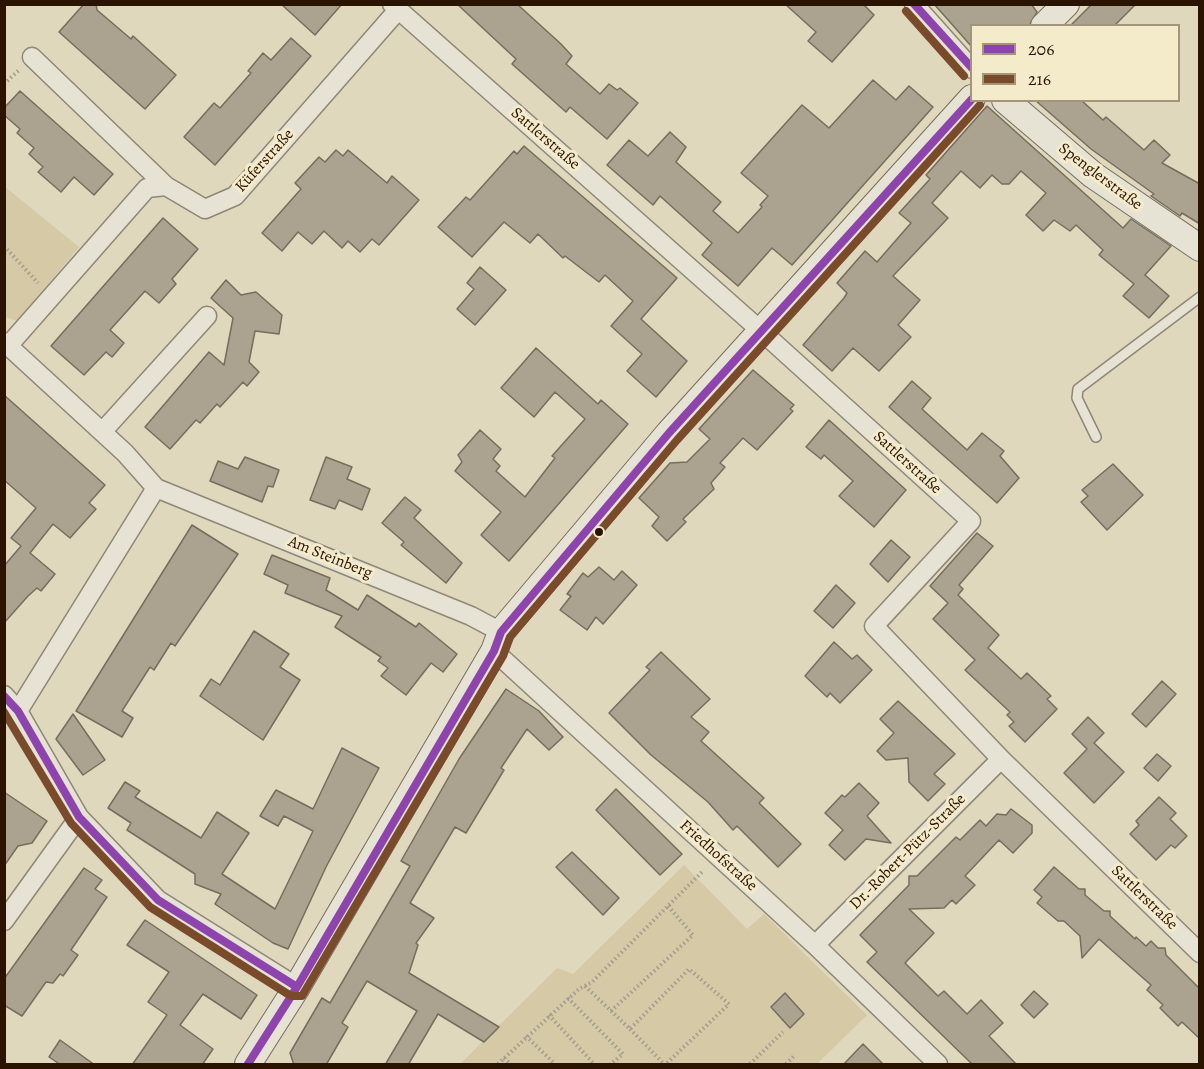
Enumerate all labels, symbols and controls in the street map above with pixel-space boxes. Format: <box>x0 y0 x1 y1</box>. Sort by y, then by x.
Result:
legend <box>970 24 1180 102</box>
text: 206 <box>1028 37 1054 61</box>
text: 216 <box>1028 67 1051 91</box>
street label: Sattlerstraße <box>507 104 583 174</box>
street label: Küferstraße <box>232 125 298 197</box>
street label: Spenglerstraße <box>1054 139 1146 215</box>
street label: Sattlerstraße <box>869 427 945 499</box>
unlabelled marker <box>593 526 605 538</box>
street label: Am Steinberg <box>285 532 375 584</box>
street label: Dr.-Robert-Pütz-Straße <box>846 790 970 914</box>
street label: Friedhofstraße <box>675 816 761 896</box>
street label: Sattlerstraße <box>1107 862 1181 934</box>

